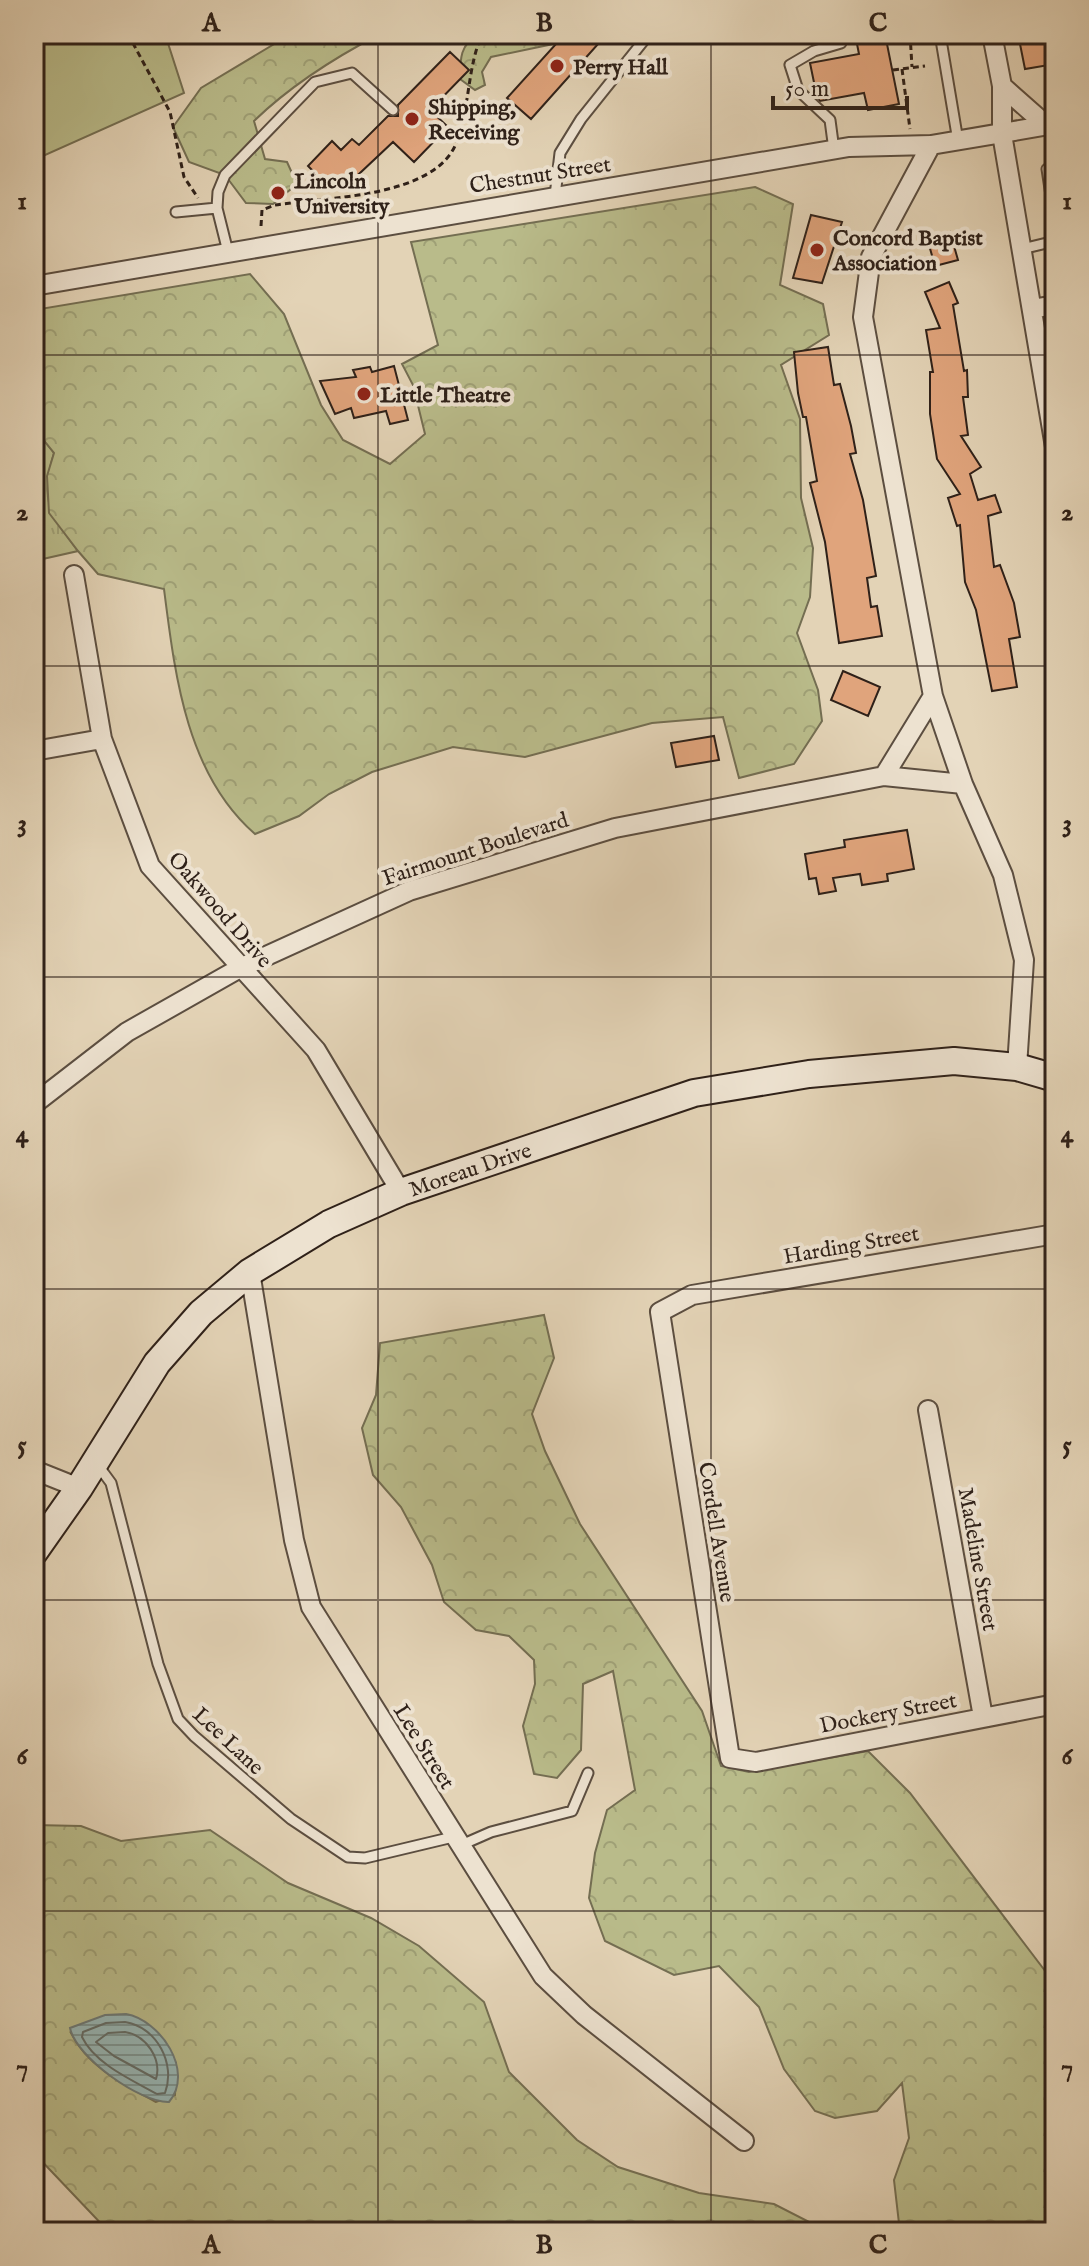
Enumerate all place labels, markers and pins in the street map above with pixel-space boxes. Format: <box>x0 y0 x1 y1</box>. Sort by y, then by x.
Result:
place label: Perry Hall <box>573 54 669 82</box>
marker: Perry Hall <box>548 57 566 75</box>
place label: Shipping, Receiving <box>428 94 520 147</box>
marker: Shipping, Receiving <box>403 110 421 128</box>
place label: Lincoln University <box>293 168 390 221</box>
marker: Lincoln University <box>269 184 287 202</box>
place label: Concord Baptist Association <box>832 225 983 278</box>
marker: Concord Baptist Association <box>808 241 826 259</box>
place label: Little Theatre <box>380 382 510 410</box>
marker: Little Theatre <box>355 385 373 403</box>

